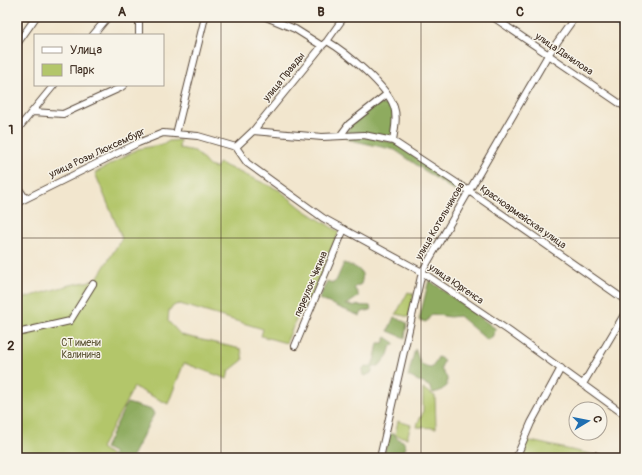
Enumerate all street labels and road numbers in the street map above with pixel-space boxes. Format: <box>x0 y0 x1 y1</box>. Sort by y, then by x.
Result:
street label: улица Данилова <box>532 30 596 78</box>
street label: улица Правды <box>260 50 307 105</box>
street label: улица Розы Люксембург <box>46 125 147 181</box>
street label: улица Котельникова <box>412 180 467 263</box>
street label: Красноармейская улица <box>477 183 569 252</box>
street label: переулок Чигина <box>292 249 330 318</box>
street label: улица Юргенса <box>426 261 486 307</box>

